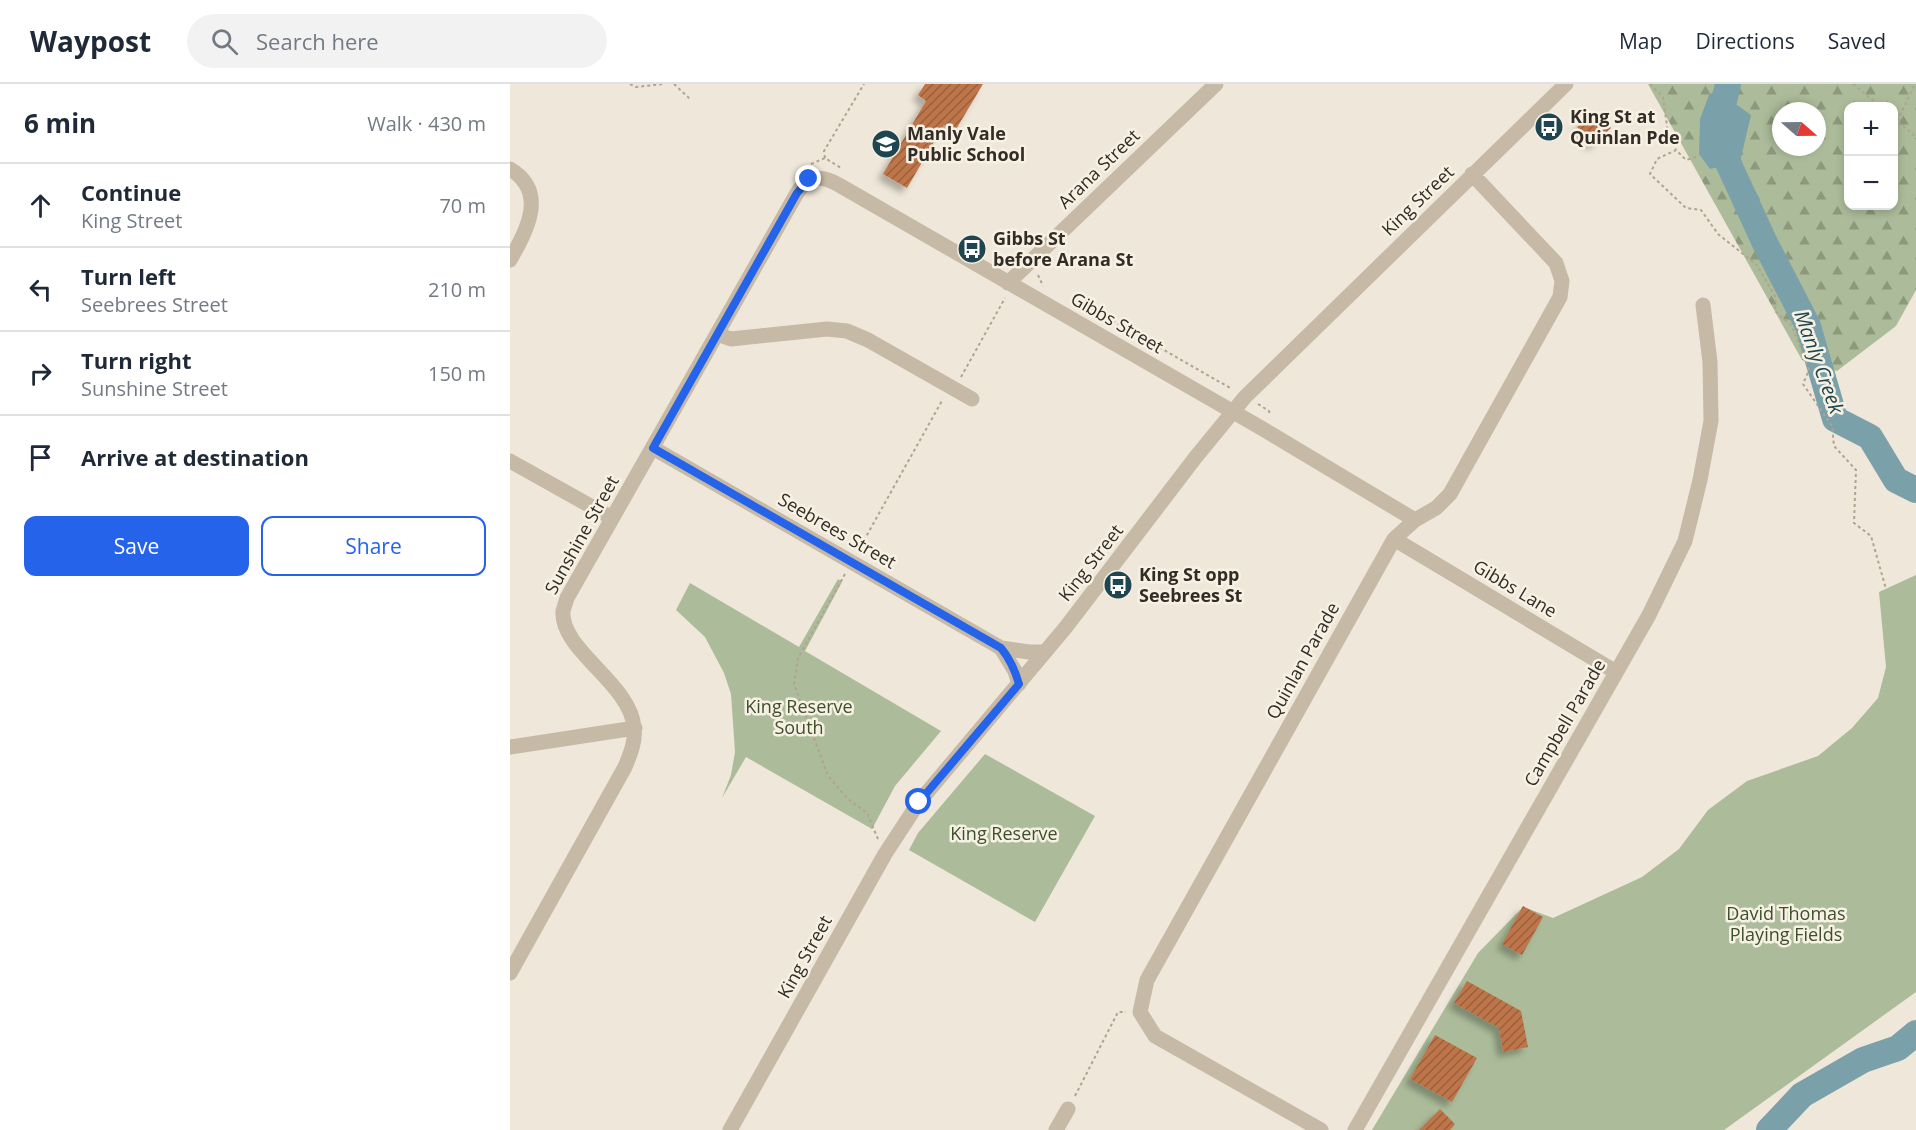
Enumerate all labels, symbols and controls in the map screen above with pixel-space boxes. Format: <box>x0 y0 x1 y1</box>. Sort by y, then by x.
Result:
search box <box>187 14 607 68</box>
text: Waypost <box>30 22 151 60</box>
icon: search <box>208 25 241 58</box>
text: Search here <box>256 26 379 56</box>
text: Map <box>1619 27 1662 55</box>
text: Directions <box>1695 27 1795 55</box>
text: Saved <box>1828 27 1886 55</box>
north arrow <box>1772 102 1826 156</box>
map controls <box>1844 102 1898 210</box>
button: + <box>1844 102 1898 156</box>
place label: King St at Quinlan Pde <box>1570 104 1680 149</box>
text: 6 min <box>24 105 96 141</box>
text: Walk · 430 m <box>367 110 486 137</box>
bus stop icon: King St at Quinlan Pde <box>1533 111 1565 143</box>
place label: Manly Vale Public School <box>907 121 1025 166</box>
street label: Arana Street <box>1052 123 1144 213</box>
school or university icon: Manly Vale Public School <box>870 128 902 160</box>
button: − <box>1844 156 1898 210</box>
street label: King Street <box>1376 160 1458 241</box>
route end <box>795 165 821 191</box>
text: Continue <box>81 177 181 207</box>
icon: ahead <box>24 189 57 222</box>
text: 70 m <box>439 192 486 219</box>
text: King Street <box>81 207 182 234</box>
place label: Gibbs St before Arana St <box>993 226 1133 271</box>
bus stop icon: Gibbs St before Arana St <box>956 233 988 265</box>
text: Turn left <box>81 261 176 291</box>
icon: left <box>24 273 57 306</box>
text: 210 m <box>428 276 486 303</box>
street label: Gibbs Street <box>1067 286 1168 358</box>
text: Seebrees Street <box>81 291 228 318</box>
water label: Manly Creek <box>1788 306 1851 419</box>
text: Turn right <box>81 345 192 375</box>
icon: right <box>24 357 57 390</box>
text: 150 m <box>428 360 486 387</box>
text: Sunshine Street <box>81 375 228 402</box>
icon: arrive <box>24 441 57 474</box>
text: Arrive at destination <box>81 442 309 472</box>
street label: Sunshine Street <box>539 471 624 598</box>
street label: Seebrees Street <box>774 487 901 574</box>
button: Save <box>24 516 249 576</box>
button: Share <box>261 516 486 576</box>
street label: King Street <box>1053 519 1128 606</box>
street label: Gibbs Lane <box>1469 554 1562 622</box>
place label: King St opp Seebrees St <box>1139 562 1243 607</box>
bus stop icon: King St opp Seebrees St <box>1102 569 1134 601</box>
street label: Quinlan Parade <box>1260 598 1344 723</box>
street label: Campbell Parade <box>1518 654 1610 791</box>
park label: King Reserve South <box>745 694 853 739</box>
route start <box>905 788 931 814</box>
park label: King Reserve <box>950 821 1058 845</box>
park label: David Thomas Playing Fields <box>1726 901 1846 946</box>
street label: King Street <box>771 911 837 1002</box>

